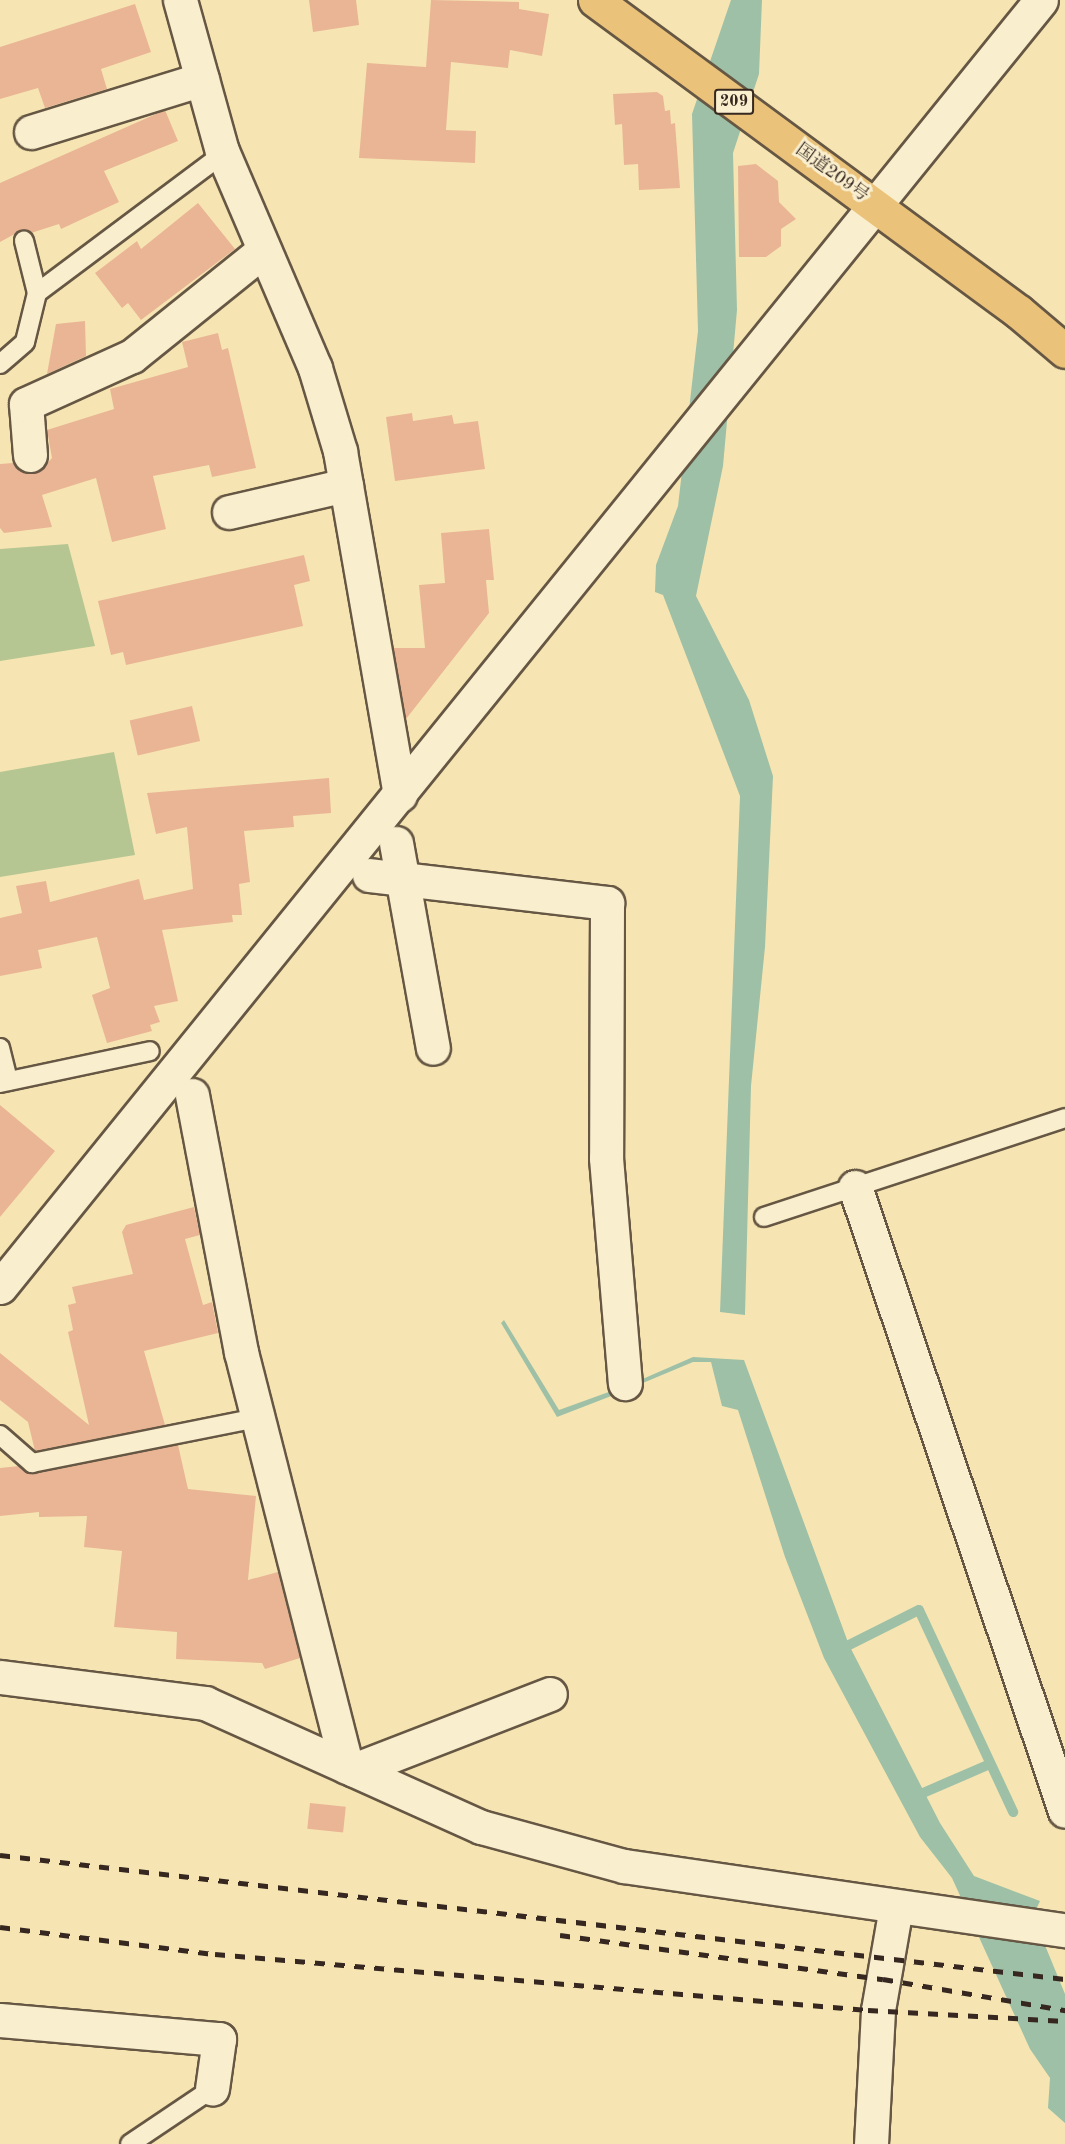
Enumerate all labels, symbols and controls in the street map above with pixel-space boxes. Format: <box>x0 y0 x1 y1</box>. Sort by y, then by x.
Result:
road number: 209 <box>713 89 755 115</box>
street label: 国道209号 <box>791 139 873 207</box>

